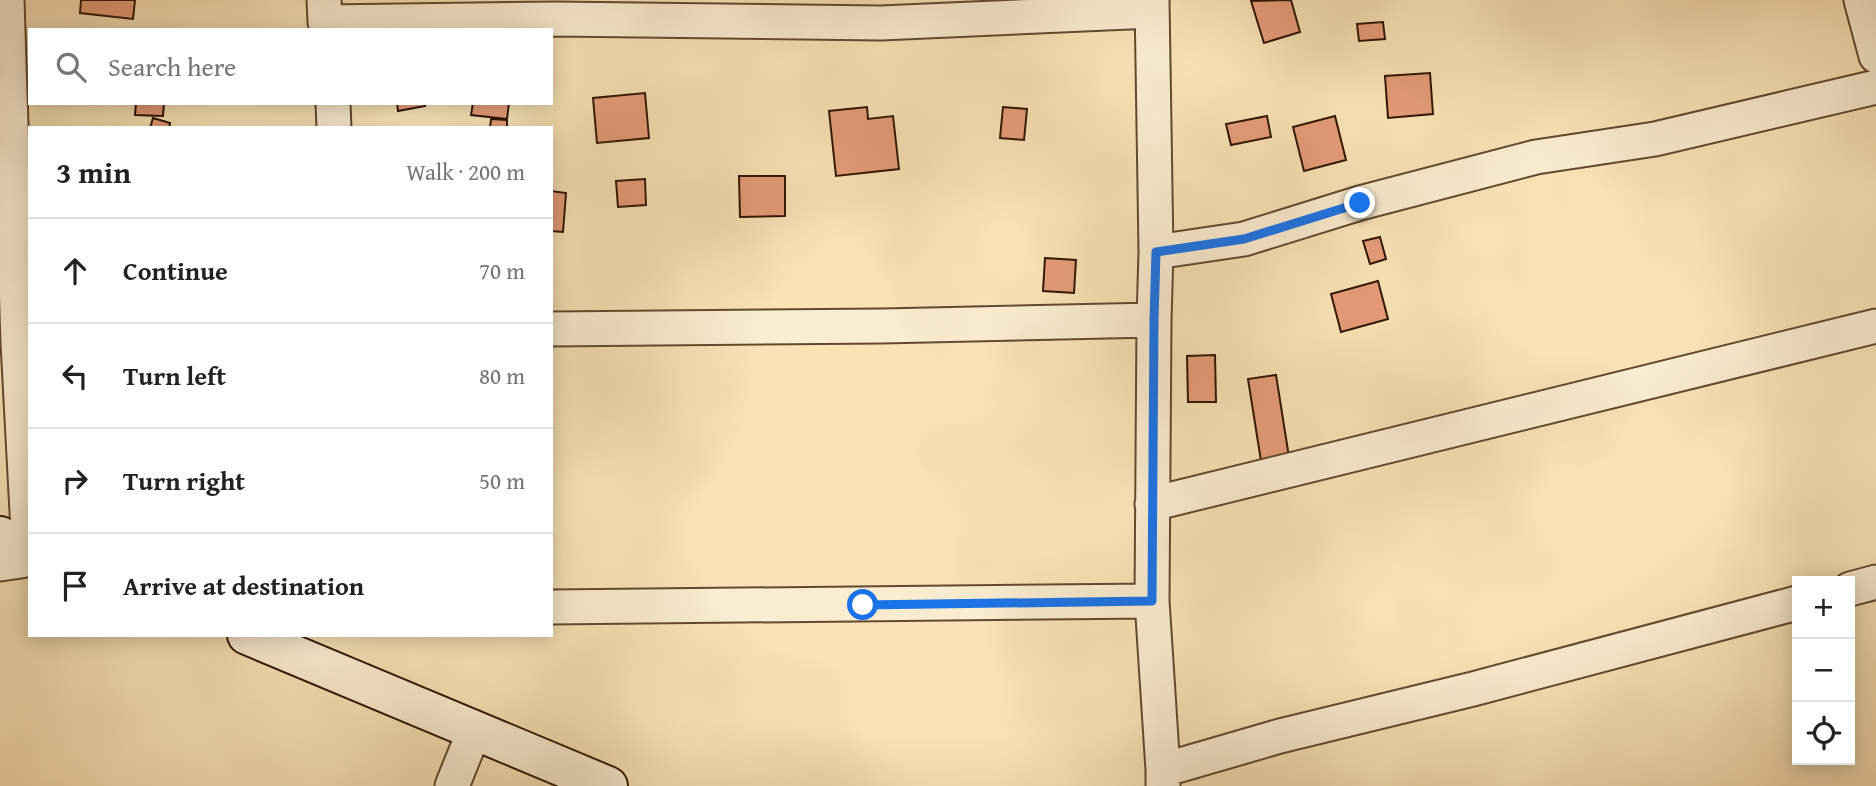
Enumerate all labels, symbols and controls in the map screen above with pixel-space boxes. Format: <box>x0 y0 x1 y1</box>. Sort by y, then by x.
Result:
search box <box>28 28 553 105</box>
text: Search here <box>108 47 236 86</box>
icon: search <box>52 48 90 86</box>
text: 3 min <box>56 150 131 194</box>
text: Walk · 200 m <box>406 155 525 188</box>
route end <box>1344 187 1375 218</box>
text: Continue <box>123 251 228 290</box>
icon: ahead <box>56 252 94 290</box>
text: 70 m <box>479 254 525 287</box>
text: Turn left <box>123 356 226 395</box>
icon: left <box>56 357 94 395</box>
text: 80 m <box>479 359 525 392</box>
text: Turn right <box>123 461 245 500</box>
icon: right <box>56 462 94 500</box>
text: 50 m <box>479 464 525 497</box>
text: Arrive at destination <box>123 566 364 605</box>
icon: arrive <box>56 567 94 605</box>
map controls <box>1792 576 1855 765</box>
button: + <box>1792 576 1855 639</box>
route start <box>847 589 878 620</box>
button: − <box>1792 639 1855 702</box>
button: locate <box>1792 702 1855 765</box>

